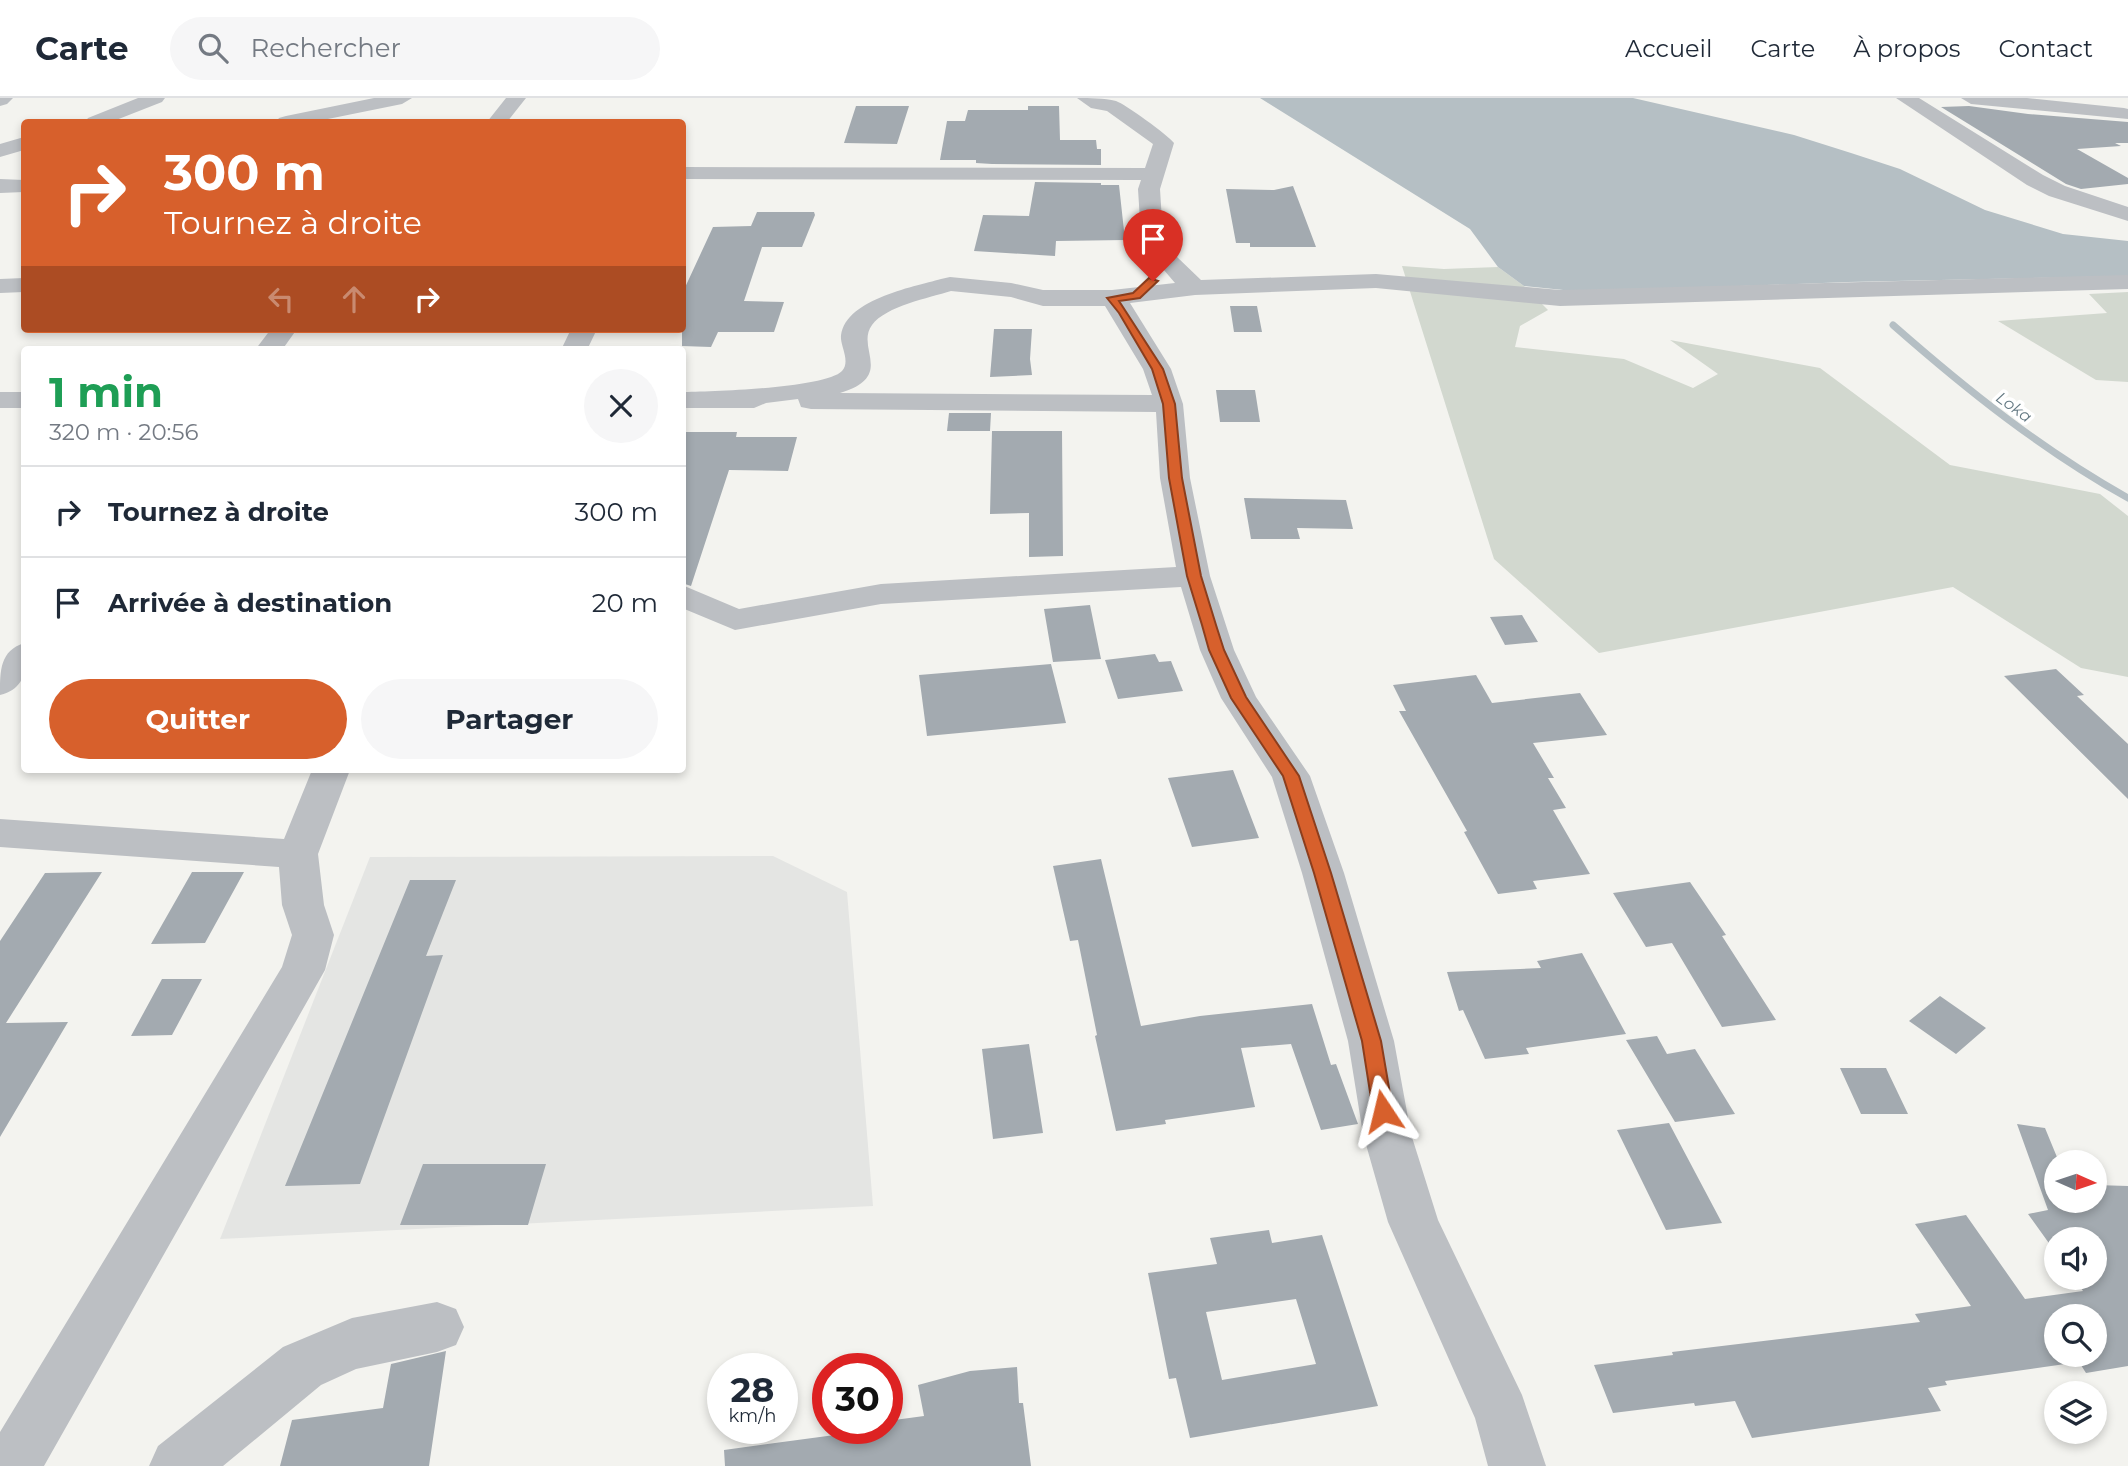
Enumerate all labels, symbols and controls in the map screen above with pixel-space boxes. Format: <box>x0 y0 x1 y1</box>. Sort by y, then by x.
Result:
search box <box>170 17 660 80</box>
text: Carte <box>35 28 128 68</box>
icon: search <box>194 29 232 67</box>
text: Rechercher <box>250 32 401 64</box>
text: Accueil <box>1625 34 1712 63</box>
text: Carte <box>1750 34 1815 63</box>
text: À propos <box>1853 34 1960 63</box>
text: Contact <box>1998 34 2093 63</box>
text: 300 m <box>164 143 325 202</box>
icon: right <box>49 147 140 238</box>
text: Tournez à droite <box>164 203 422 242</box>
pin <box>1123 209 1183 281</box>
icon: arrive <box>1134 220 1172 258</box>
icon: left <box>262 280 300 318</box>
icon: ahead <box>335 280 373 318</box>
icon: right <box>408 280 446 318</box>
text: 1 min <box>49 366 163 418</box>
button: close <box>584 369 658 443</box>
water label: Loka <box>1992 388 2036 426</box>
text: 320 m · 20:56 <box>49 418 199 446</box>
icon: right <box>49 493 87 531</box>
text: Tournez à droite <box>108 496 329 528</box>
text: 300 m <box>575 496 658 528</box>
icon: arrive <box>49 584 87 622</box>
text: Arrivée à destination <box>108 587 392 619</box>
text: 20 m <box>592 587 658 619</box>
button: Quitter <box>49 679 347 759</box>
button: Partager <box>361 679 658 759</box>
position arrow <box>1346 1074 1420 1148</box>
north arrow <box>2044 1150 2107 1213</box>
map controls <box>2044 1150 2107 1444</box>
button: sound <box>2044 1227 2107 1290</box>
button: search <box>2044 1304 2107 1367</box>
speed limit sign: 30 <box>812 1353 903 1444</box>
text: 28 <box>731 1368 774 1411</box>
button: layers <box>2044 1381 2107 1444</box>
text: km/h <box>728 1405 777 1427</box>

